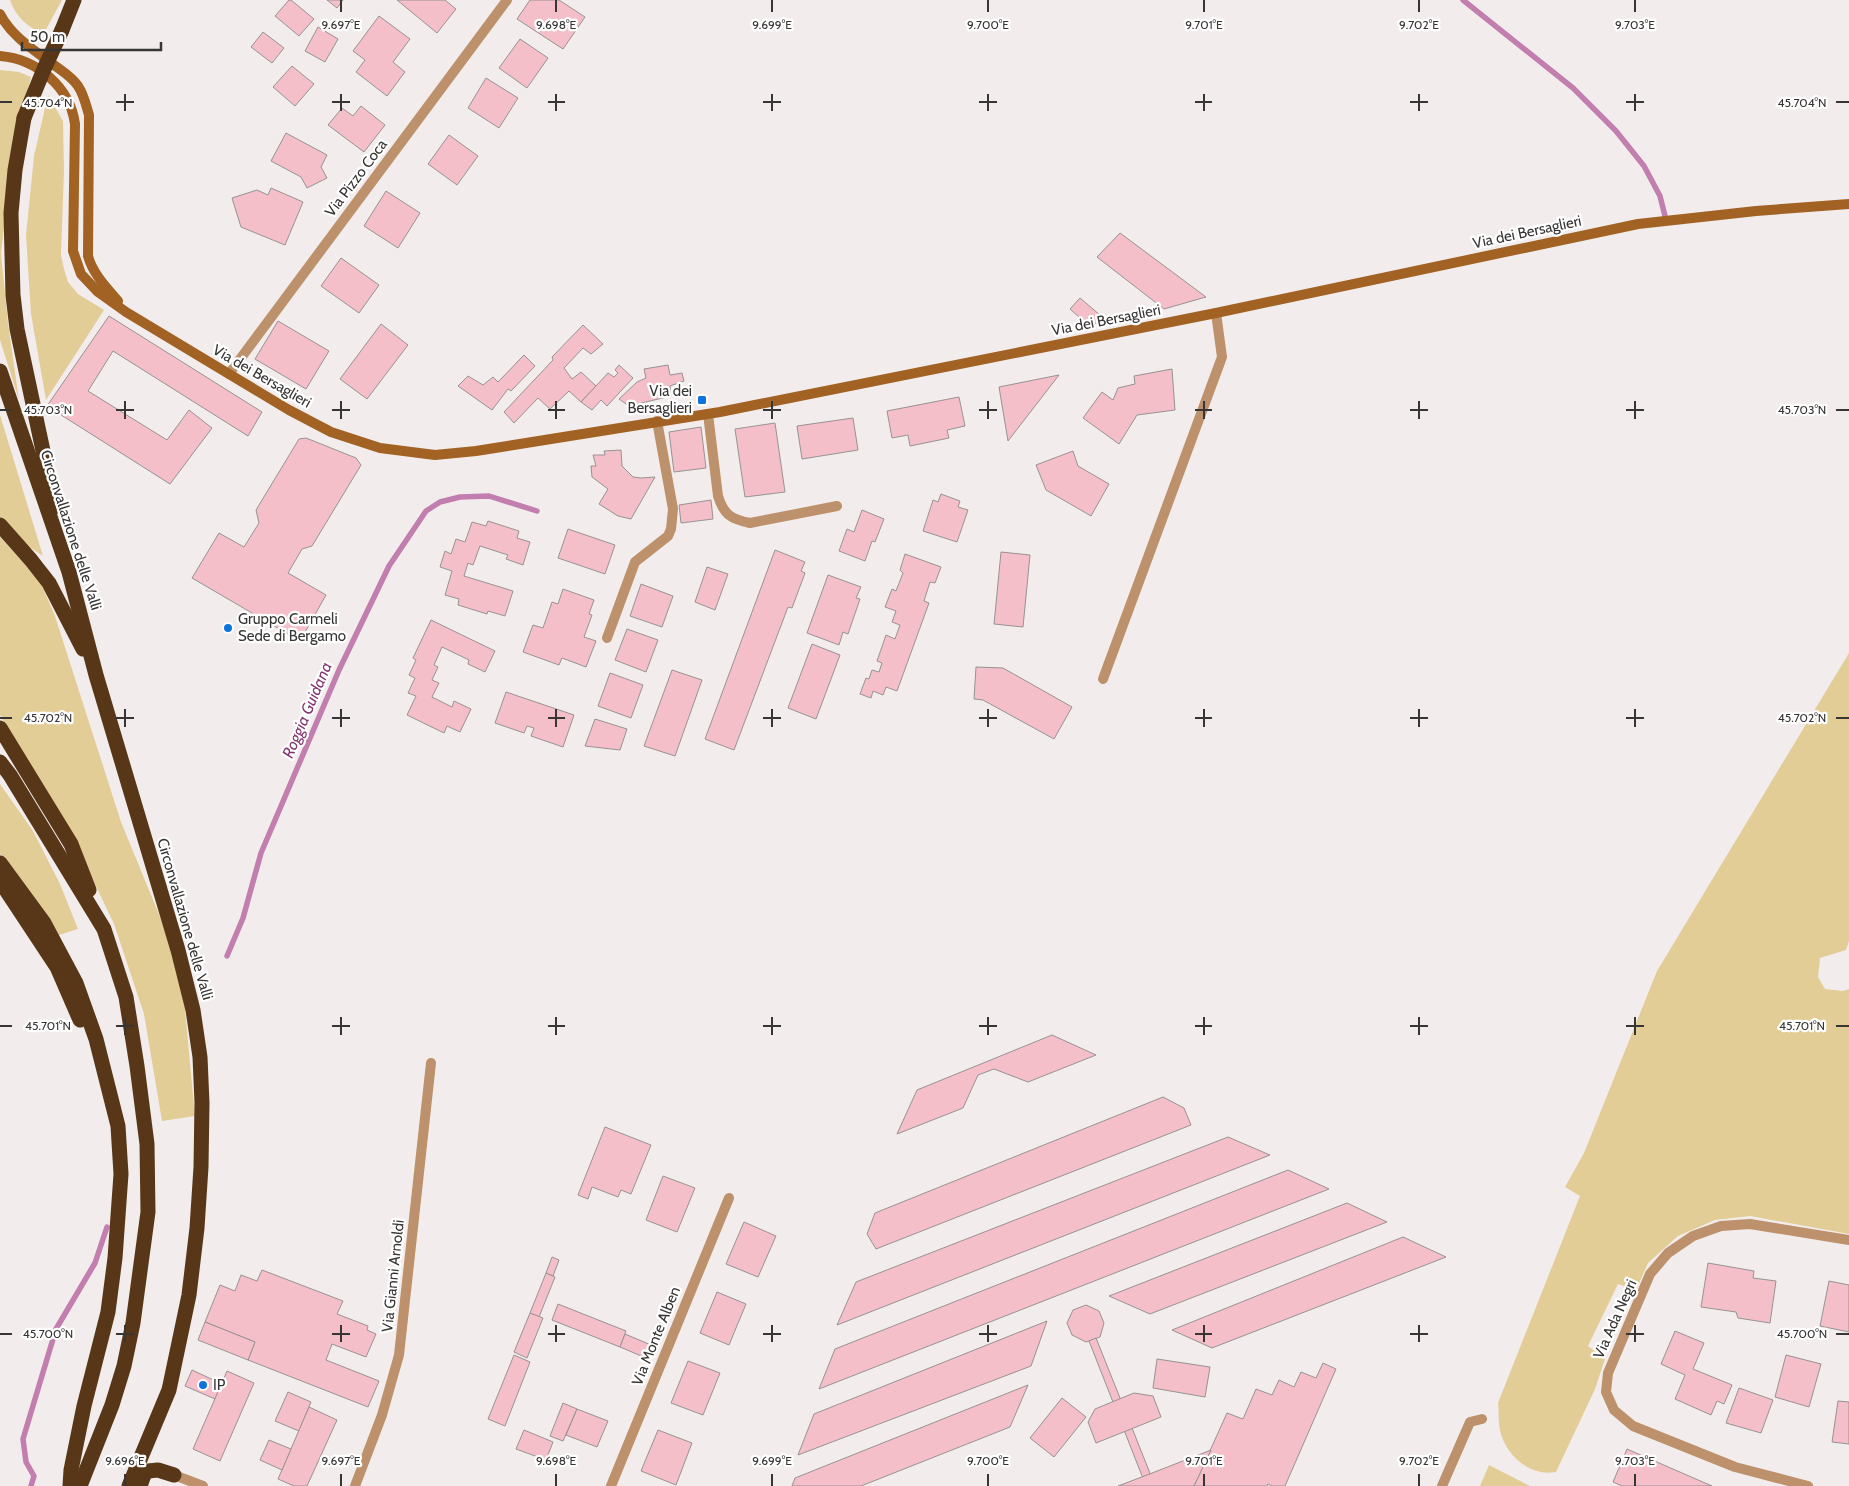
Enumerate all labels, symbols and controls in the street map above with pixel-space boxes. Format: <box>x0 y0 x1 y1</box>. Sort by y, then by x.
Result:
text: 9.697°E <box>322 17 361 32</box>
text: 9.698°E <box>536 17 576 32</box>
text: 9.699°E <box>752 17 792 32</box>
text: 9.700°E <box>967 17 1009 32</box>
text: 9.701°E <box>1185 17 1223 32</box>
text: 9.702°E <box>1399 17 1439 32</box>
text: 9.703°E <box>1615 17 1655 32</box>
scale bar <box>22 20 161 52</box>
text: 50 m <box>30 28 65 46</box>
text: 45.704°N <box>24 95 72 110</box>
text: 45.704°N <box>1778 95 1826 110</box>
street label: Via Pizzo Coca <box>321 135 391 220</box>
street label: Via dei Bersaglieri <box>1471 212 1583 252</box>
street label: Via dei Bersaglieri <box>1050 301 1162 339</box>
street label: Via dei Bersaglieri <box>210 341 314 411</box>
place label: Via dei Bersaglieri <box>627 382 692 417</box>
marker: Via dei Bersaglieri <box>696 394 708 406</box>
text: 45.703°N <box>24 402 72 417</box>
text: 45.703°N <box>1778 402 1826 417</box>
street label: Circonvallazione delle Valli <box>37 448 105 612</box>
place label: Gruppo Carmeli Sede di Bergamo <box>238 610 346 645</box>
marker: Gruppo Carmeli Sede di Bergamo <box>222 622 234 634</box>
water label: Roggia Guidana <box>278 659 336 761</box>
text: 45.702°N <box>24 710 72 725</box>
text: 45.702°N <box>1778 710 1826 725</box>
street label: Circonvallazione delle Valli <box>153 836 217 1002</box>
text: 45.701°N <box>25 1018 71 1033</box>
text: 45.701°N <box>1779 1018 1825 1033</box>
street label: Via Gianni Arnoldi <box>378 1219 408 1333</box>
street label: Via Ada Negri <box>1589 1277 1641 1361</box>
street label: Via Monte Alben <box>628 1284 684 1388</box>
text: 45.700°N <box>23 1326 73 1341</box>
text: 45.700°N <box>1777 1326 1827 1341</box>
place label: IP <box>213 1376 226 1394</box>
marker: IP <box>197 1379 209 1391</box>
text: 9.696°E <box>105 1453 145 1468</box>
text: 9.697°E <box>322 1453 361 1468</box>
text: 9.698°E <box>536 1453 576 1468</box>
text: 9.699°E <box>752 1453 792 1468</box>
text: 9.700°E <box>967 1453 1009 1468</box>
text: 9.701°E <box>1185 1453 1223 1468</box>
text: 9.702°E <box>1399 1453 1439 1468</box>
text: 9.703°E <box>1615 1453 1655 1468</box>

